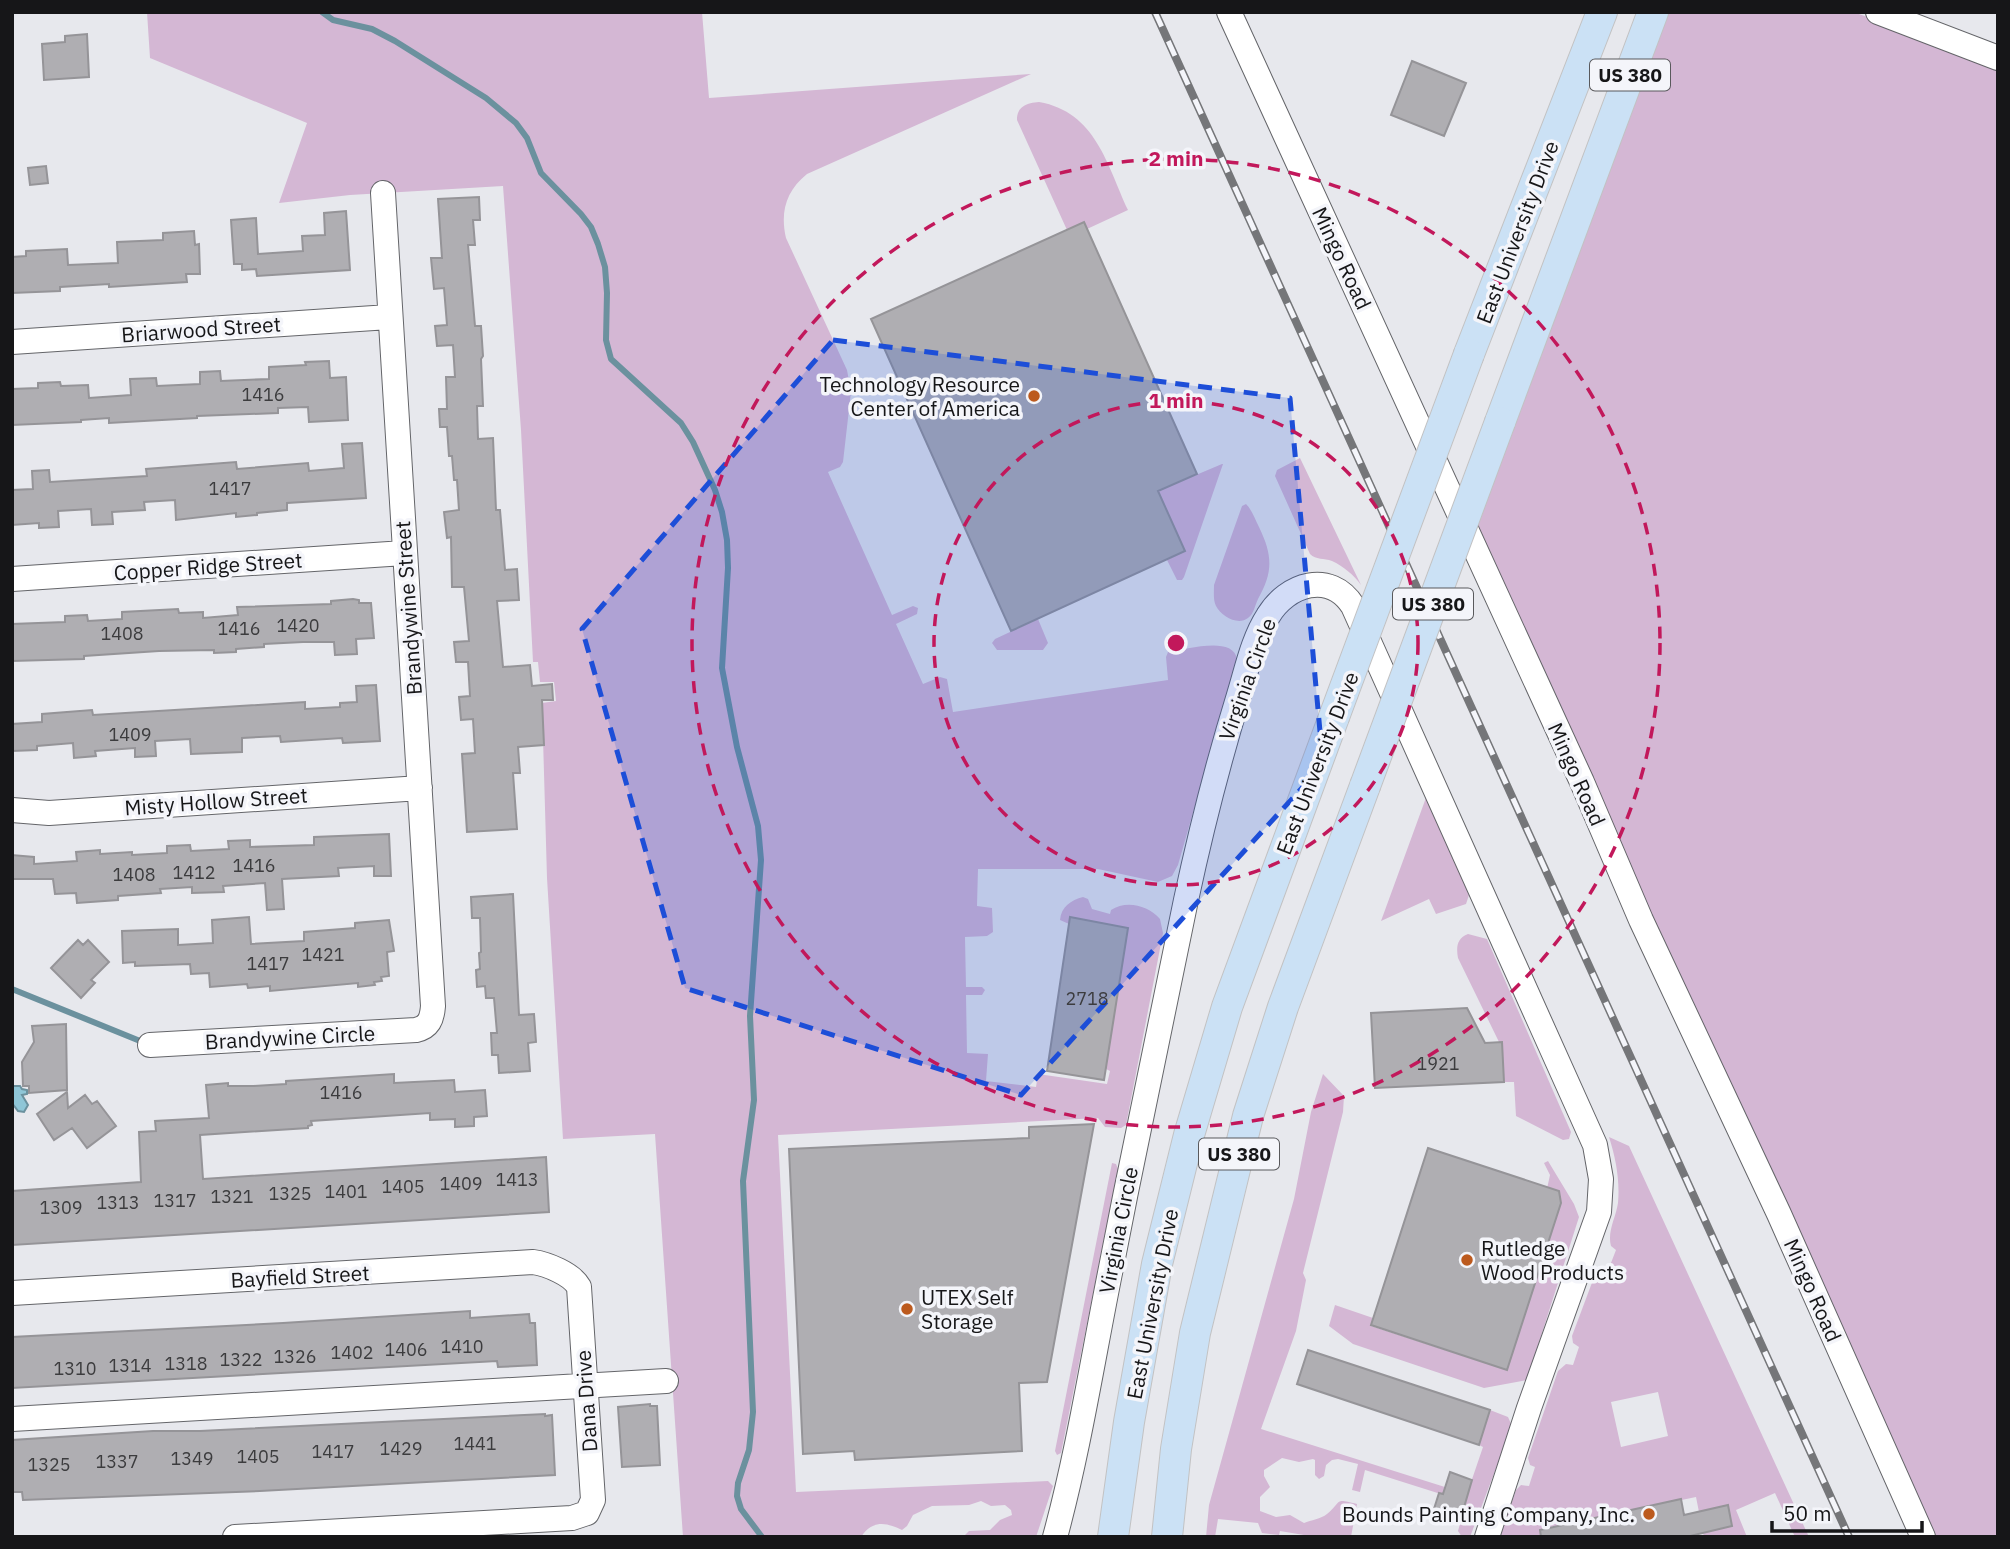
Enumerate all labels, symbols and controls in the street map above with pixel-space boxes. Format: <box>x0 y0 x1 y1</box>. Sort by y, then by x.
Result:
road number: US 380 <box>1590 60 1670 90</box>
street label: East University Drive <box>1469 137 1565 327</box>
text: 2 min <box>1149 144 1203 172</box>
street label: Mingo Road <box>1306 202 1378 314</box>
street label: Briarwood Street <box>120 309 282 349</box>
place label: Technology Resource Center of America <box>819 370 1020 422</box>
house number: 1416 <box>241 383 285 406</box>
text: 1 min <box>1149 386 1203 414</box>
marker: Technology Resource Center of America <box>1026 388 1042 404</box>
house number: 1417 <box>208 477 252 500</box>
street label: Brandywine Street <box>388 520 428 696</box>
street label: Copper Ridge Street <box>113 545 303 587</box>
road number: US 380 <box>1393 589 1473 620</box>
house number: 1420 <box>276 614 320 637</box>
street label: Virginia Circle <box>1212 614 1282 744</box>
house number: 1416 <box>217 617 261 640</box>
house number: 1408 <box>100 622 144 645</box>
centre of rings <box>1164 631 1188 655</box>
street label: East University Drive <box>1269 668 1365 858</box>
street label: Mingo Road <box>1542 718 1612 830</box>
house number: 1409 <box>108 723 152 746</box>
street label: Misty Hollow Street <box>124 781 308 821</box>
house number: 1416 <box>232 854 276 877</box>
house number: 1412 <box>172 861 216 884</box>
house number: 1408 <box>112 863 156 886</box>
house number: 1421 <box>301 943 345 966</box>
house number: 1417 <box>246 952 290 975</box>
house number: 2718 <box>1065 987 1109 1010</box>
street label: Brandywine Circle <box>204 1019 376 1055</box>
house number: 1921 <box>1416 1052 1460 1075</box>
house number: 1416 <box>319 1081 363 1104</box>
road number: US 380 <box>1199 1138 1279 1170</box>
street label: Virginia Circle <box>1092 1164 1144 1296</box>
house number: 1413 <box>495 1168 539 1191</box>
house number: 1409 <box>439 1172 483 1195</box>
house number: 1405 <box>381 1175 425 1198</box>
house number: 1401 <box>324 1180 368 1203</box>
house number: 1325 <box>268 1182 312 1205</box>
house number: 1321 <box>210 1185 254 1208</box>
house number: 1317 <box>153 1189 197 1212</box>
house number: 1313 <box>96 1191 140 1214</box>
house number: 1309 <box>39 1196 83 1219</box>
street label: East University Drive <box>1120 1206 1184 1402</box>
place label: Rutledge Wood Products <box>1481 1234 1624 1286</box>
street label: Mingo Road <box>1778 1234 1848 1346</box>
marker: Rutledge Wood Products <box>1459 1252 1475 1268</box>
street label: Bayfield Street <box>230 1258 370 1294</box>
place label: UTEX Self Storage <box>921 1283 1014 1335</box>
marker: UTEX Self Storage <box>899 1301 915 1317</box>
house number: 1410 <box>440 1335 484 1358</box>
house number: 1406 <box>384 1338 428 1361</box>
house number: 1402 <box>330 1341 374 1364</box>
house number: 1326 <box>273 1345 317 1368</box>
house number: 1322 <box>219 1348 263 1371</box>
street label: Dana Drive <box>568 1349 604 1453</box>
house number: 1318 <box>164 1352 208 1375</box>
house number: 1314 <box>108 1354 152 1377</box>
house number: 1310 <box>53 1357 97 1380</box>
house number: 1441 <box>453 1432 497 1455</box>
house number: 1429 <box>379 1437 423 1460</box>
house number: 1417 <box>311 1440 355 1463</box>
house number: 1405 <box>236 1445 280 1468</box>
house number: 1349 <box>170 1447 214 1470</box>
house number: 1337 <box>95 1450 139 1473</box>
house number: 1325 <box>27 1453 71 1476</box>
scale bar <box>1772 1490 1923 1534</box>
text: 50 m <box>1783 1499 1832 1527</box>
place label: Bounds Painting Company, Inc. <box>1342 1500 1635 1528</box>
marker: Bounds Painting Company, Inc. <box>1641 1506 1657 1522</box>

